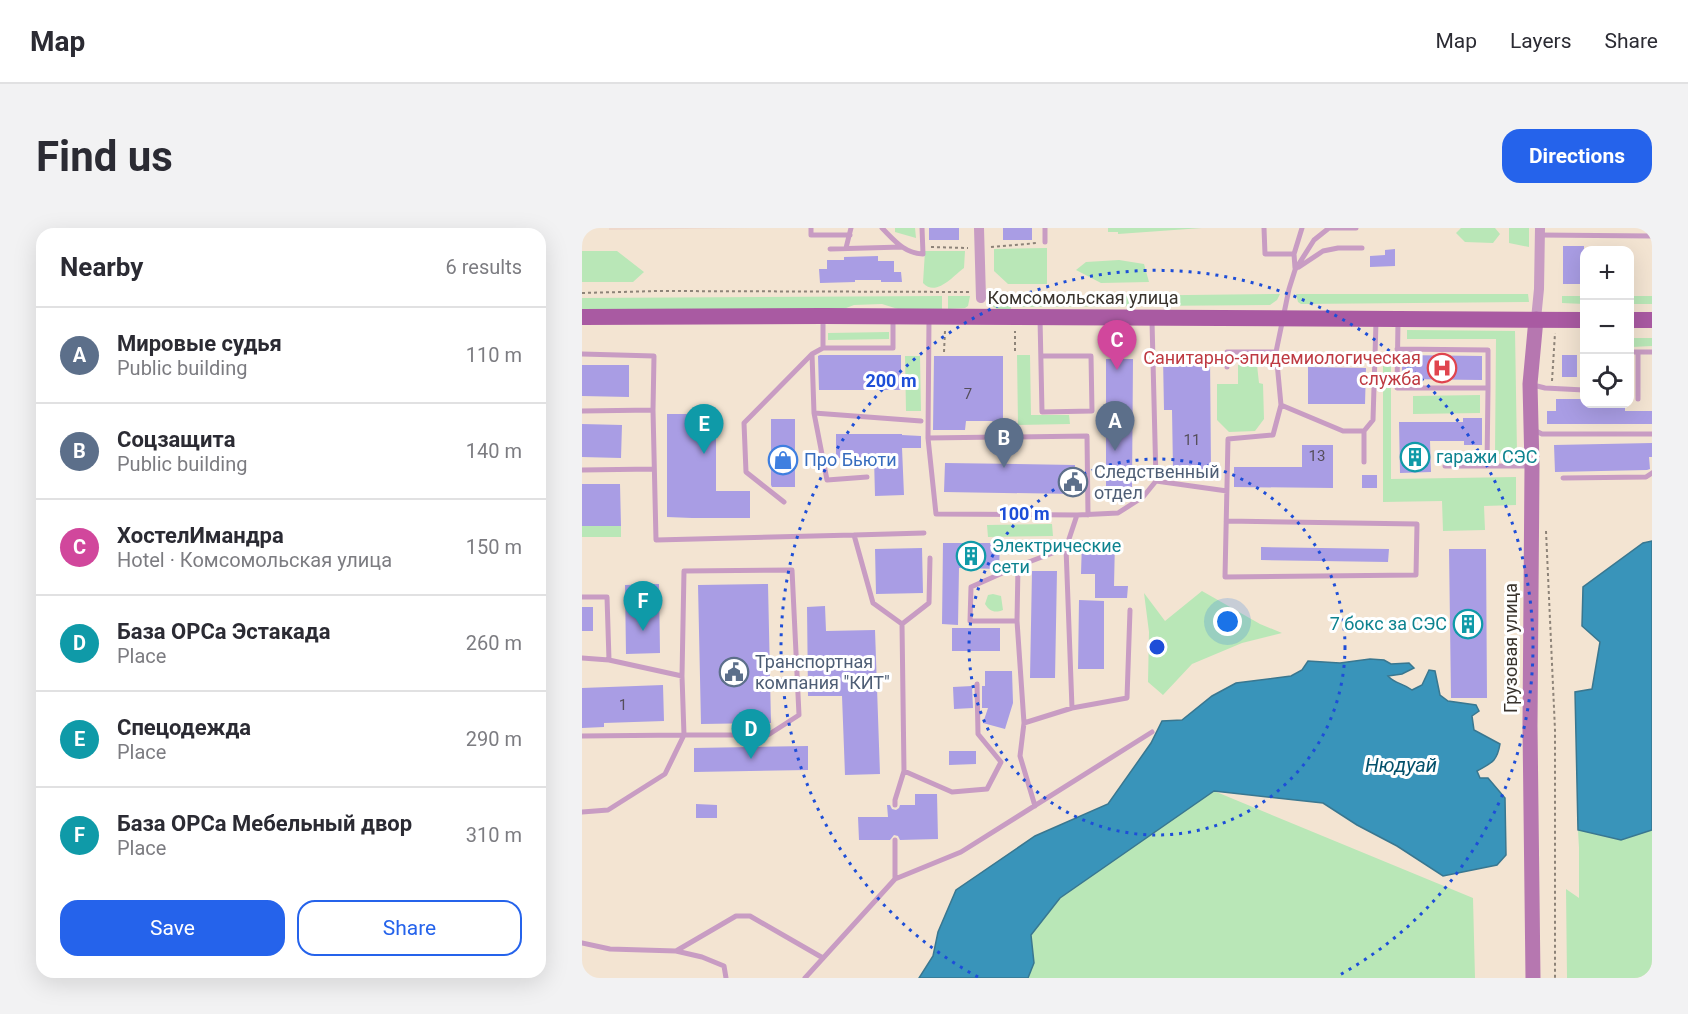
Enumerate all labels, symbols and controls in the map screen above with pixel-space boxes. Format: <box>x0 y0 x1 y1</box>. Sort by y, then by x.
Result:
text: Map <box>30 25 85 58</box>
text: Map <box>1435 29 1477 53</box>
text: Layers <box>1510 29 1571 53</box>
text: Share <box>1604 29 1658 53</box>
button: Directions <box>1502 129 1652 183</box>
text: Find us <box>36 132 173 181</box>
map controls <box>1580 246 1634 408</box>
button: + <box>1580 246 1634 300</box>
text: Nearby <box>60 252 143 282</box>
text: 6 results <box>446 255 522 279</box>
street label: Комсомольская улица <box>988 287 1179 308</box>
button: − <box>1580 300 1634 354</box>
pin: C <box>1098 320 1136 370</box>
text: Мировые судья <box>117 331 282 356</box>
text: A <box>73 343 86 367</box>
text: 110 m <box>466 343 522 367</box>
place label: Санитарно-эпидемиологическая служба <box>1143 347 1421 389</box>
hospital icon: Санитарно-эпидемиологическая служба <box>1426 352 1458 384</box>
button: locate <box>1580 354 1634 408</box>
text: Public building <box>117 356 247 380</box>
text: 200 m <box>865 370 917 391</box>
house number: 7 <box>964 385 972 403</box>
pin: A <box>1096 402 1134 451</box>
pin: E <box>684 404 724 454</box>
pin: B <box>984 418 1024 468</box>
text: Соцзащита <box>117 427 235 452</box>
house number: 11 <box>1184 431 1200 449</box>
text: B <box>73 439 86 463</box>
text: 140 m <box>466 439 522 463</box>
building icon: гаражи СЭС <box>1399 441 1431 473</box>
shop icon: Про Бьюти <box>767 444 799 476</box>
place label: гаражи СЭС <box>1436 446 1537 467</box>
house number: 13 <box>1309 447 1325 465</box>
place label: Про Бьюти <box>804 449 897 470</box>
text: Public building <box>117 452 247 476</box>
place label: Следственный отдел <box>1094 461 1220 503</box>
public building icon: Следственный отдел <box>1057 466 1089 498</box>
text: 100 m <box>998 503 1050 524</box>
text: ХостелИмандра <box>117 523 284 548</box>
text: C <box>73 535 86 559</box>
text: 150 m <box>466 535 522 559</box>
place label: Электрические сети <box>992 535 1121 577</box>
building icon: Электрические сети <box>955 540 987 572</box>
text: Hotel · Комсомольская улица <box>117 548 392 572</box>
pin: F <box>624 582 662 631</box>
street label: Грузовая улица <box>1500 583 1521 713</box>
your location <box>1213 607 1242 636</box>
building icon: 7 бокс за СЭС <box>1452 608 1484 640</box>
place label: 7 бокс за СЭС <box>1330 613 1447 634</box>
text: База ОРСа Эстакада <box>117 619 330 644</box>
text: D <box>73 631 86 655</box>
text: 260 m <box>466 631 522 655</box>
centre of rings <box>1147 637 1167 657</box>
text: Place <box>117 644 166 668</box>
place label: Транспортная компания "КИТ" <box>755 651 890 693</box>
public building icon: Транспортная компания "КИТ" <box>718 656 750 688</box>
house number: 1 <box>619 696 627 714</box>
pin: D <box>732 710 770 759</box>
text: Спецодежда <box>117 715 251 740</box>
text: E <box>74 727 85 751</box>
text: 290 m <box>466 727 522 751</box>
text: Place <box>117 740 166 764</box>
water label: Нюдуай <box>1365 753 1437 777</box>
text: База ОРСа Мебельный двор <box>117 811 412 836</box>
text: F <box>74 823 85 847</box>
text: 310 m <box>466 823 522 847</box>
text: Place <box>117 836 166 860</box>
button: Save <box>60 900 285 956</box>
button: Share <box>297 900 522 956</box>

